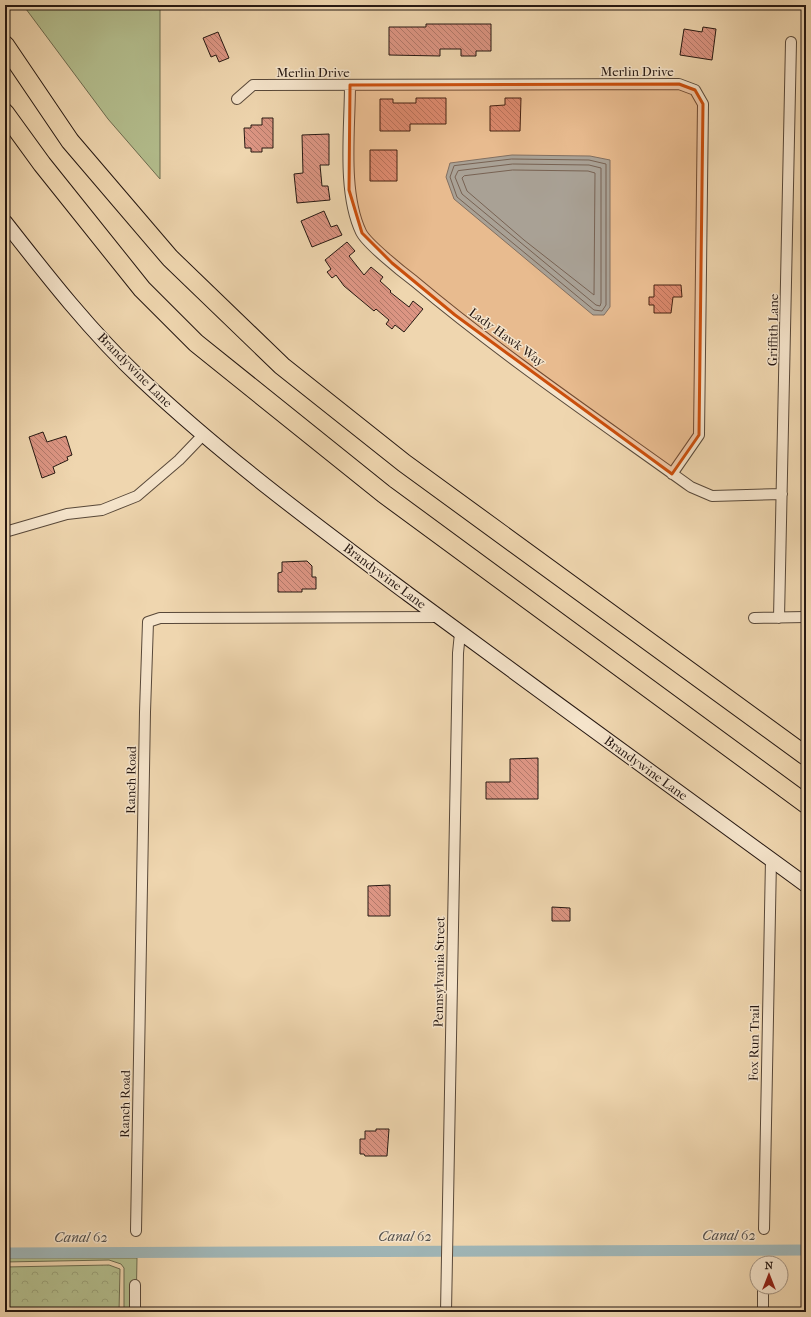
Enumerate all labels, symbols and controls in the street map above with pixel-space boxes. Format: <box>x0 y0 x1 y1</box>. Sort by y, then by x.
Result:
street label: Merlin Drive <box>600 64 674 79</box>
street label: Merlin Drive <box>276 65 350 80</box>
street label: Griffith Lane <box>765 293 781 366</box>
street label: Lady Hawk Way <box>466 304 549 370</box>
street label: Brandywine Lane <box>95 330 176 411</box>
street label: Brandywine Lane <box>341 540 430 612</box>
street label: Brandywine Lane <box>601 733 691 804</box>
street label: Ranch Road <box>123 745 139 814</box>
street label: Pennsylvania Street <box>431 916 447 1028</box>
street label: Fox Run Trail <box>746 1004 762 1081</box>
street label: Ranch Road <box>117 1069 133 1138</box>
water label: Canal 62 <box>702 1227 756 1244</box>
water label: Canal 62 <box>378 1228 432 1245</box>
water label: Canal 62 <box>54 1229 108 1246</box>
north arrow <box>749 1255 789 1295</box>
text: N <box>765 1259 774 1272</box>

